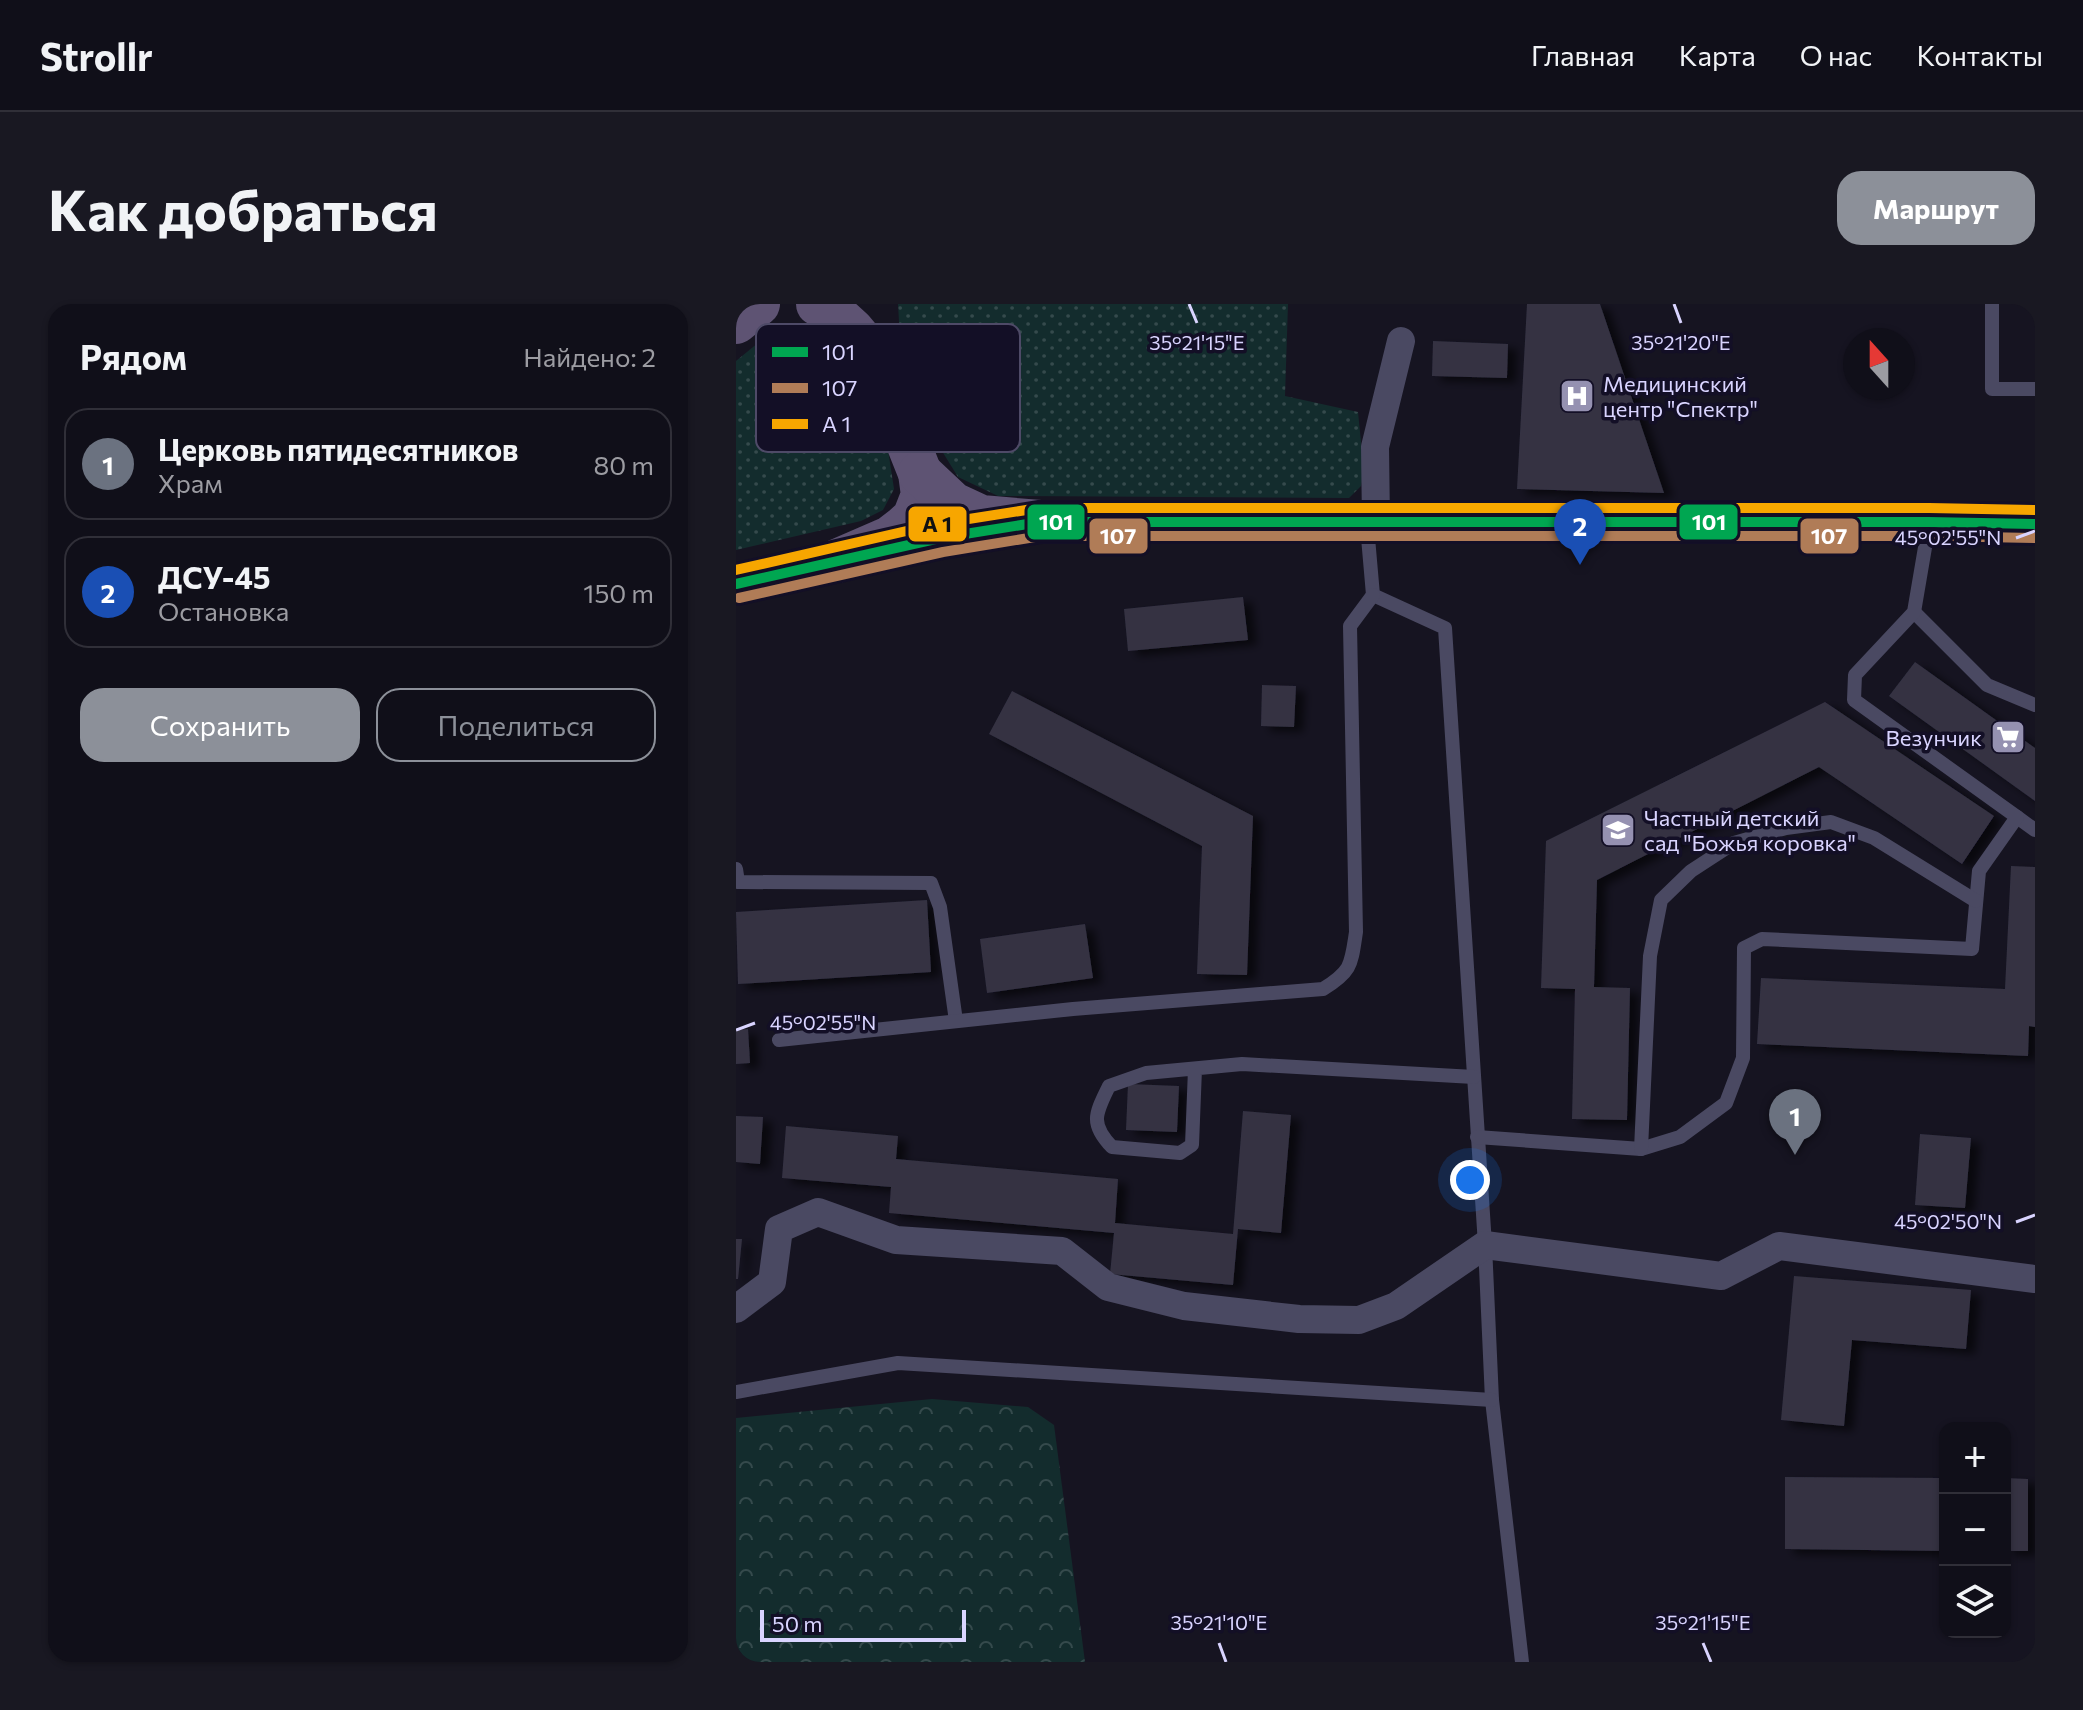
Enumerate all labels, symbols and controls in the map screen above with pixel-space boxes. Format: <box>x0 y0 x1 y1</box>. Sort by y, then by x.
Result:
text: Strollr <box>40 32 153 79</box>
text: Главная <box>1531 38 1635 72</box>
text: Карта <box>1679 38 1756 72</box>
text: О нас <box>1800 38 1872 72</box>
text: Контакты <box>1916 38 2043 72</box>
button: Маршрут <box>1837 171 2035 245</box>
text: Как добраться <box>48 174 438 243</box>
legend <box>756 324 1020 452</box>
north arrow <box>1843 328 1915 400</box>
text: 35°21'15"E <box>1149 330 1245 354</box>
text: 35°21'20"E <box>1631 330 1731 354</box>
text: Рядом <box>80 335 187 377</box>
text: 101 <box>822 338 855 365</box>
text: Найдено: 2 <box>523 341 656 372</box>
place label: Медицинский центр "Спектр" <box>1603 370 1758 422</box>
text: 107 <box>822 374 857 401</box>
hospital icon: Медицинский центр "Спектр" <box>1558 377 1596 415</box>
text: A 1 <box>822 410 851 437</box>
text: Церковь пятидесятников <box>158 430 519 467</box>
text: 1 <box>102 449 114 480</box>
text: 80 m <box>594 449 654 480</box>
text: Храм <box>158 467 223 498</box>
pin: 2 <box>1554 499 1606 565</box>
line badge: 101 <box>1026 503 1086 541</box>
line badge: 101 <box>1678 503 1739 541</box>
line badge: A 1 <box>907 505 968 543</box>
text: 101 <box>1039 508 1073 535</box>
text: 101 <box>1692 508 1726 535</box>
text: A 1 <box>922 510 952 537</box>
line badge: 107 <box>1088 517 1149 555</box>
line badge: 107 <box>1799 517 1860 555</box>
text: 107 <box>1100 522 1136 549</box>
text: 107 <box>1811 522 1847 549</box>
text: 45°02'55"N <box>1895 525 2001 549</box>
text: ДСУ-45 <box>158 558 270 595</box>
text: 2 <box>101 577 115 608</box>
text: 150 m <box>583 577 654 608</box>
text: Остановка <box>158 595 289 626</box>
button: Сохранить <box>80 688 360 762</box>
button: Поделиться <box>376 688 656 762</box>
supermarket icon: Везунчик <box>1989 718 2027 756</box>
place label: Везунчик <box>1886 724 1982 751</box>
place label: Частный детский сад "Божья коровка" <box>1644 804 1856 856</box>
school or university icon: Частный детский сад "Божья коровка" <box>1599 811 1637 849</box>
text: 45°02'55"N <box>770 1010 876 1034</box>
pin: 1 <box>1769 1089 1821 1155</box>
your location <box>1450 1160 1490 1200</box>
text: 45°02'50"N <box>1894 1209 2002 1233</box>
map controls <box>1939 1422 2011 1638</box>
button: + <box>1939 1422 2011 1494</box>
button: − <box>1939 1494 2011 1566</box>
button: layers <box>1939 1566 2011 1638</box>
scale bar <box>760 1606 966 1642</box>
text: 50 m <box>772 1610 822 1637</box>
text: 35°21'10"E <box>1171 1610 1267 1634</box>
text: 35°21'15"E <box>1655 1610 1751 1634</box>

